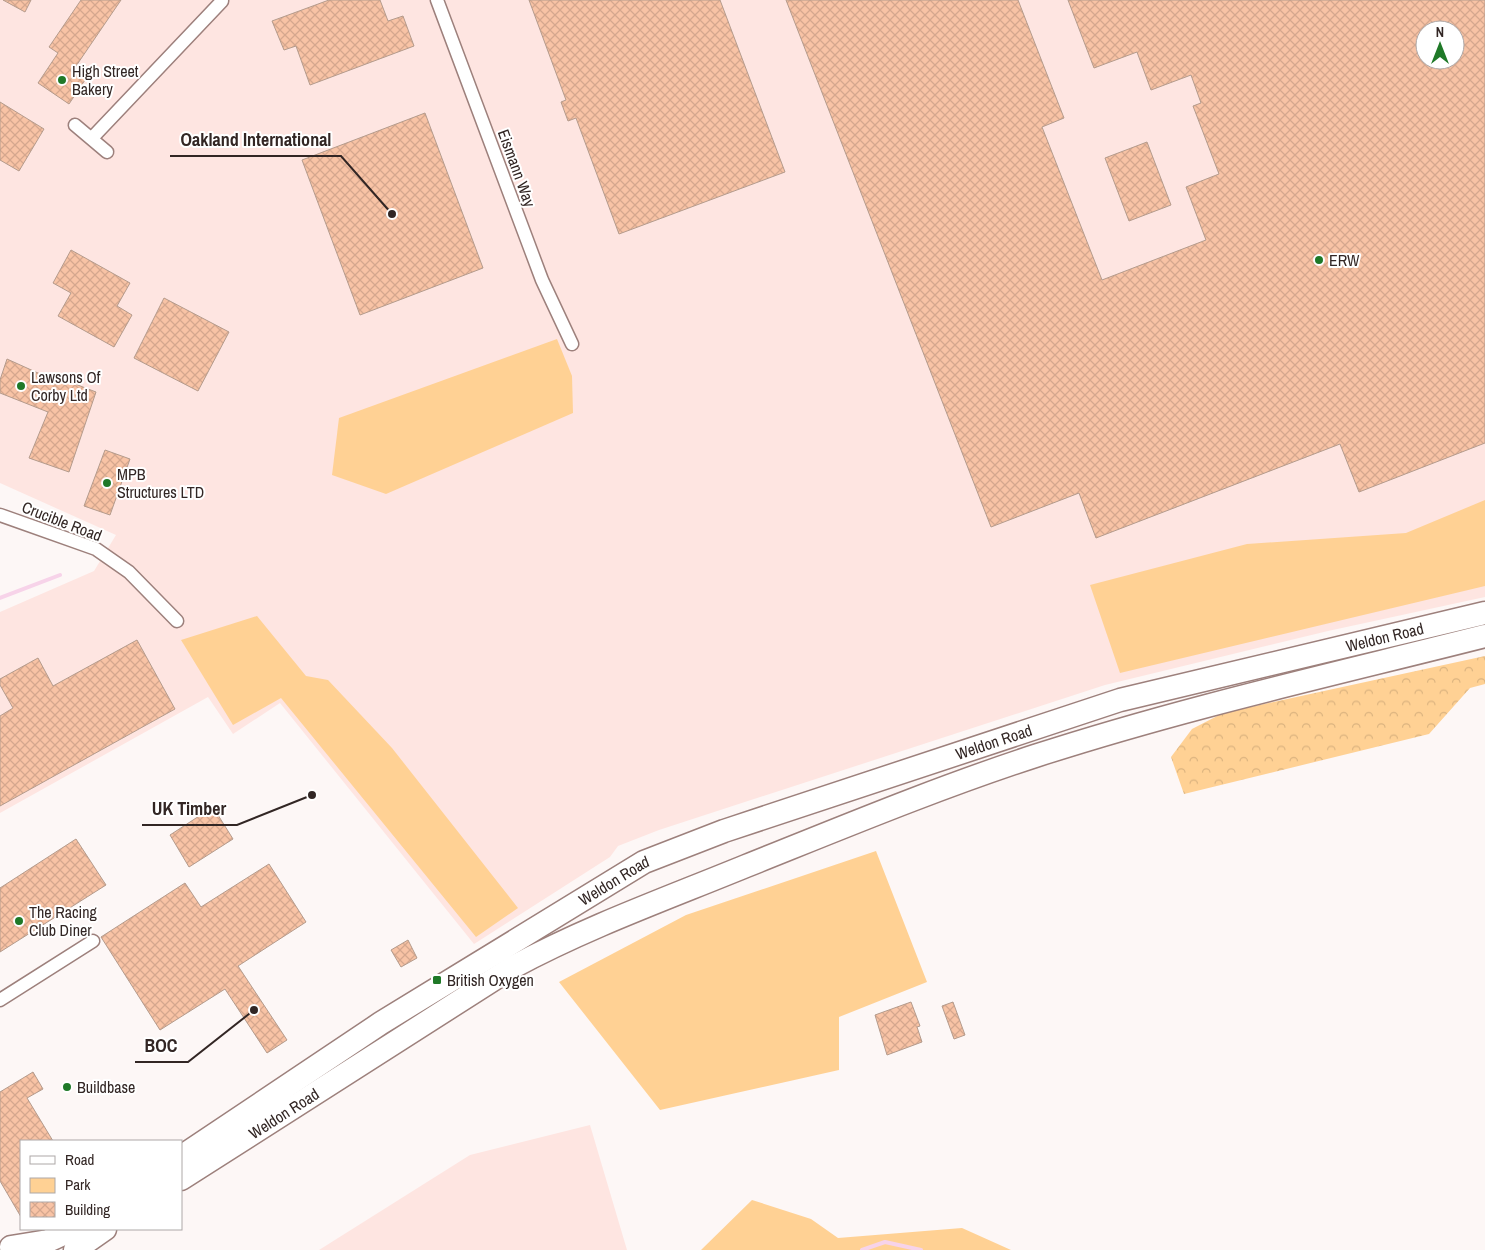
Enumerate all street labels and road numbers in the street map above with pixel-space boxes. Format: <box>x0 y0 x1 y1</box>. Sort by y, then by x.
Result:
street label: Eismann Way <box>493 126 541 210</box>
street label: Crucible Road <box>19 496 105 546</box>
street label: Weldon Road <box>1343 617 1426 657</box>
street label: Weldon Road <box>953 719 1035 765</box>
street label: Weldon Road <box>574 850 652 910</box>
street label: Weldon Road <box>244 1083 323 1144</box>

